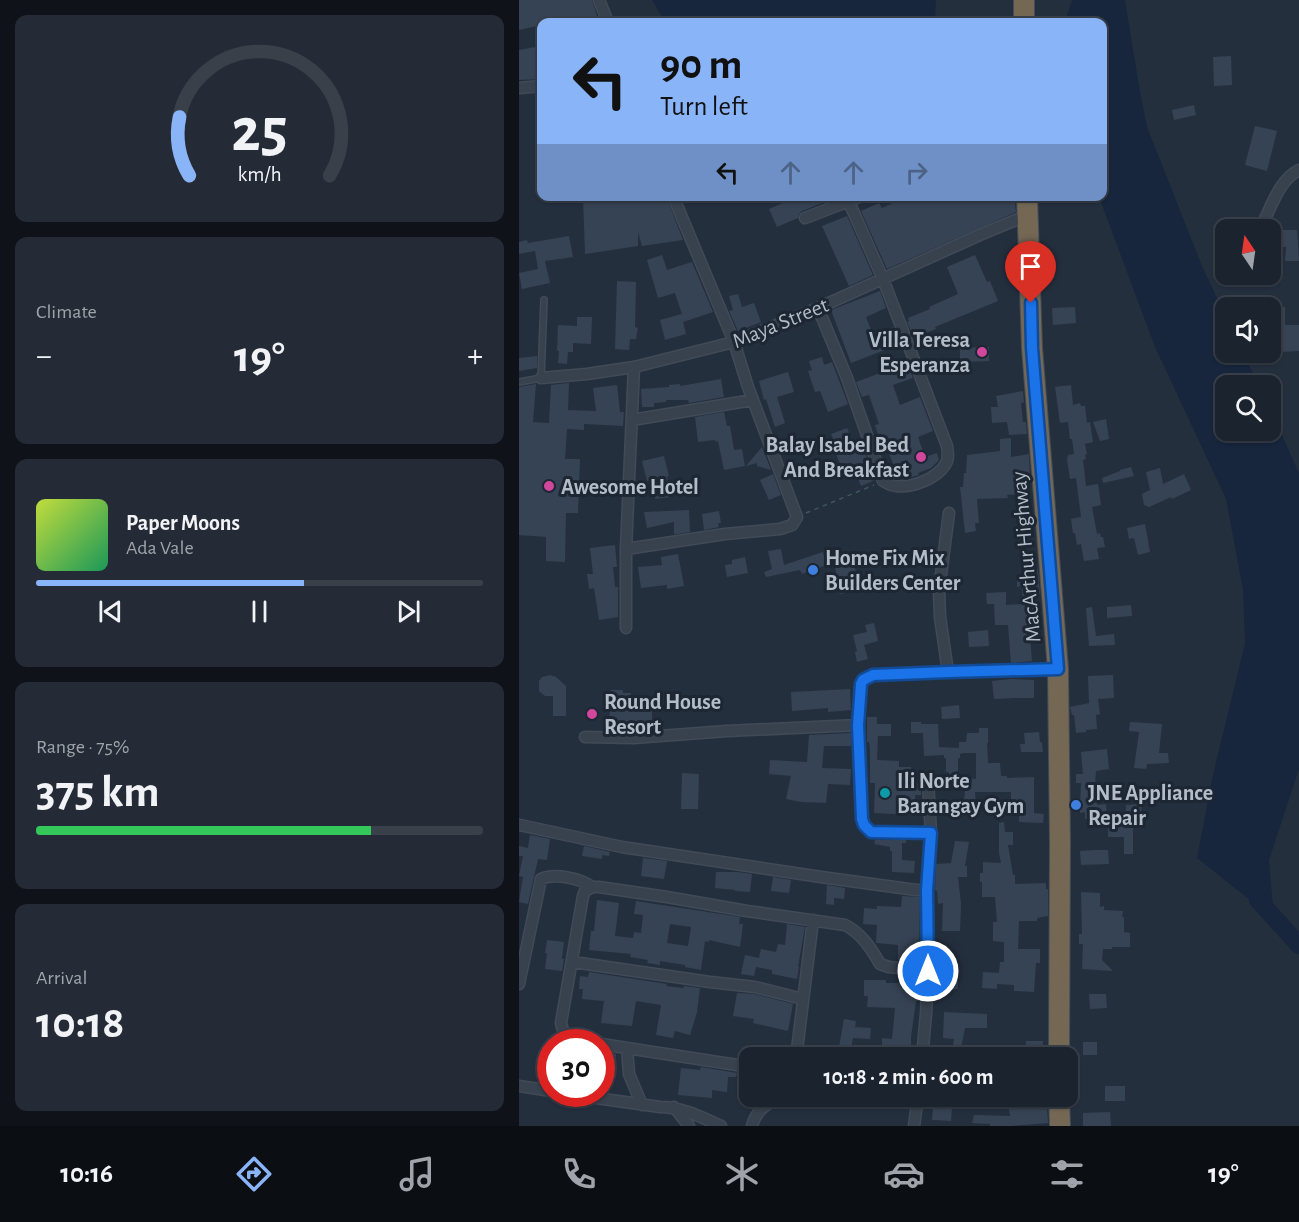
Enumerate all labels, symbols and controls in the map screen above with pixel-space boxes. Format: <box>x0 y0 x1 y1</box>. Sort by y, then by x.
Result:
icon: left <box>561 42 639 120</box>
text: 90 m <box>660 44 742 86</box>
text: Turn left <box>660 93 748 120</box>
text: 25 <box>231 100 288 162</box>
icon: left <box>711 156 744 189</box>
icon: ahead <box>774 156 807 189</box>
icon: ahead <box>837 156 870 189</box>
icon: right <box>900 156 933 189</box>
text: km/h <box>237 164 282 185</box>
north arrow <box>1215 219 1281 285</box>
map controls <box>1215 219 1281 441</box>
pin <box>1005 241 1056 303</box>
icon: arrive <box>1014 250 1047 283</box>
street label: Maya Street <box>729 294 832 352</box>
button: sound <box>1215 297 1281 363</box>
text: Climate <box>36 302 97 322</box>
place label: Villa Teresa Esperanza <box>869 329 970 376</box>
text: 19° <box>234 335 285 380</box>
text: − <box>36 340 52 373</box>
text: + <box>467 340 483 373</box>
marker: Villa Teresa Esperanza <box>975 345 989 359</box>
button: search <box>1215 375 1281 441</box>
place label: Balay Isabel Bed And Breakfast <box>766 434 910 481</box>
marker: Balay Isabel Bed And Breakfast <box>914 450 928 464</box>
street label: MacArthur Highway <box>1008 470 1044 643</box>
place label: Awesome Hotel <box>561 476 699 498</box>
marker: Awesome Hotel <box>542 479 556 493</box>
text: Paper Moons <box>126 512 240 534</box>
text: Ada Vale <box>126 538 194 558</box>
place label: Home Fix Mix Builders Center <box>825 547 961 594</box>
marker: Home Fix Mix Builders Center <box>806 563 820 577</box>
icon: previous <box>94 595 127 628</box>
icon: pause <box>243 595 276 628</box>
icon: next <box>392 595 425 628</box>
place label: Round House Resort <box>604 691 721 738</box>
marker: Round House Resort <box>585 707 599 721</box>
text: Range · 75% <box>36 737 129 757</box>
text: 375 km <box>36 770 160 815</box>
place label: Ili Norte Barangay Gym <box>897 770 1024 818</box>
place label: JNE Appliance Repair <box>1088 782 1213 829</box>
marker: Ili Norte Barangay Gym <box>878 786 892 800</box>
marker: JNE Appliance Repair <box>1069 798 1083 812</box>
position arrow <box>896 939 960 1003</box>
text: Arrival <box>36 968 87 988</box>
text: 10:18 <box>36 1001 124 1046</box>
speed limit sign: 30 <box>537 1029 615 1107</box>
text: 10:18 · 2 min · 600 m <box>824 1066 994 1088</box>
icon: directions <box>233 1153 275 1195</box>
icon: music <box>396 1153 438 1195</box>
icon: phone <box>558 1153 600 1195</box>
icon: climate <box>721 1153 763 1195</box>
icon: car <box>883 1153 925 1195</box>
icon: filters <box>1046 1153 1088 1195</box>
text: 10:16 <box>60 1160 113 1187</box>
text: 19° <box>1208 1160 1239 1187</box>

